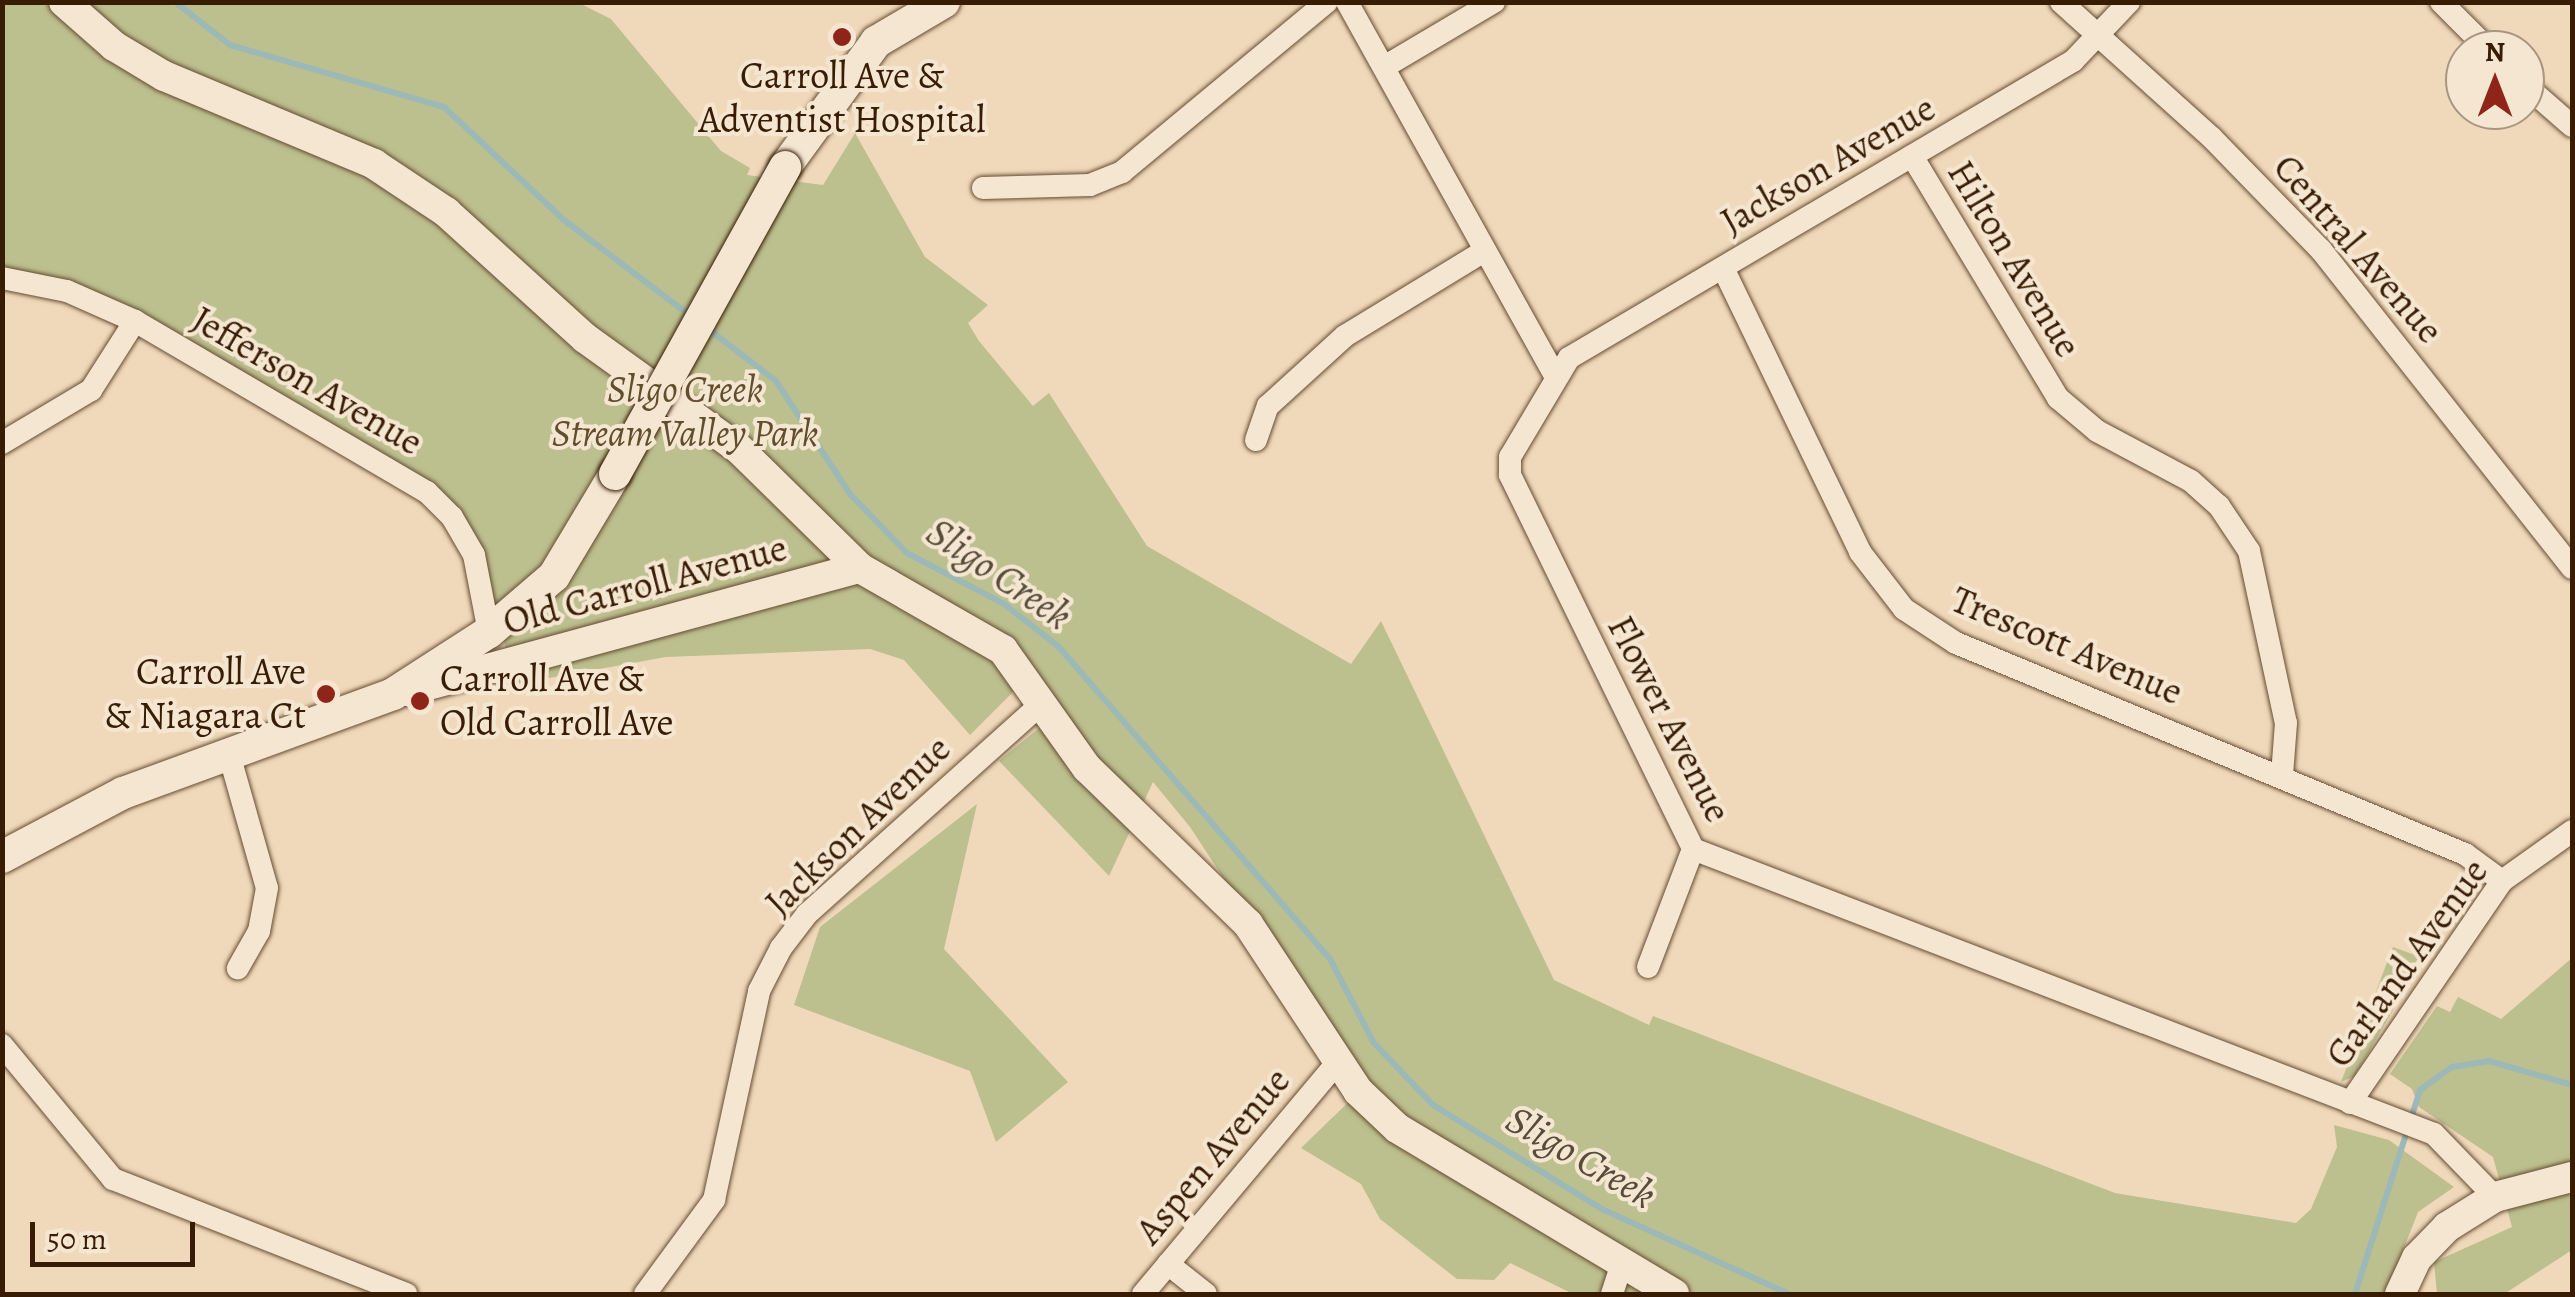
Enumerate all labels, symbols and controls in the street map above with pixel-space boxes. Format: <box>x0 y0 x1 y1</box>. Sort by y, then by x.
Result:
marker: Carroll Ave & Adventist Hospital <box>831 26 853 48</box>
north arrow <box>2445 30 2545 130</box>
text: N <box>2485 33 2505 71</box>
place label: Carroll Ave & Adventist Hospital <box>698 53 986 142</box>
street label: Jackson Avenue <box>1713 85 1943 245</box>
street label: Central Avenue <box>2264 145 2452 353</box>
street label: Hilton Avenue <box>1937 152 2091 366</box>
street label: Jefferson Avenue <box>184 297 430 465</box>
park label: Sligo Creek Stream Valley Park <box>552 367 818 456</box>
water label: Sligo Creek <box>917 508 1081 640</box>
street label: Old Carroll Avenue <box>498 525 792 645</box>
street label: Trescott Avenue <box>1945 577 2189 715</box>
street label: Flower Avenue <box>1597 608 1741 830</box>
place label: Carroll Ave & Niagara Ct <box>105 649 306 738</box>
place label: Carroll Ave & Old Carroll Ave <box>440 656 673 746</box>
marker: Carroll Ave & Niagara Ct <box>315 683 337 705</box>
marker: Carroll Ave & Old Carroll Ave <box>409 690 431 712</box>
street label: Jackson Avenue <box>756 726 960 926</box>
street label: Garland Avenue <box>2316 850 2498 1076</box>
street label: Aspen Avenue <box>1126 1059 1300 1253</box>
water label: Sligo Creek <box>1498 1095 1664 1219</box>
scale bar <box>35 1202 200 1264</box>
text: 50 m <box>47 1219 107 1259</box>

